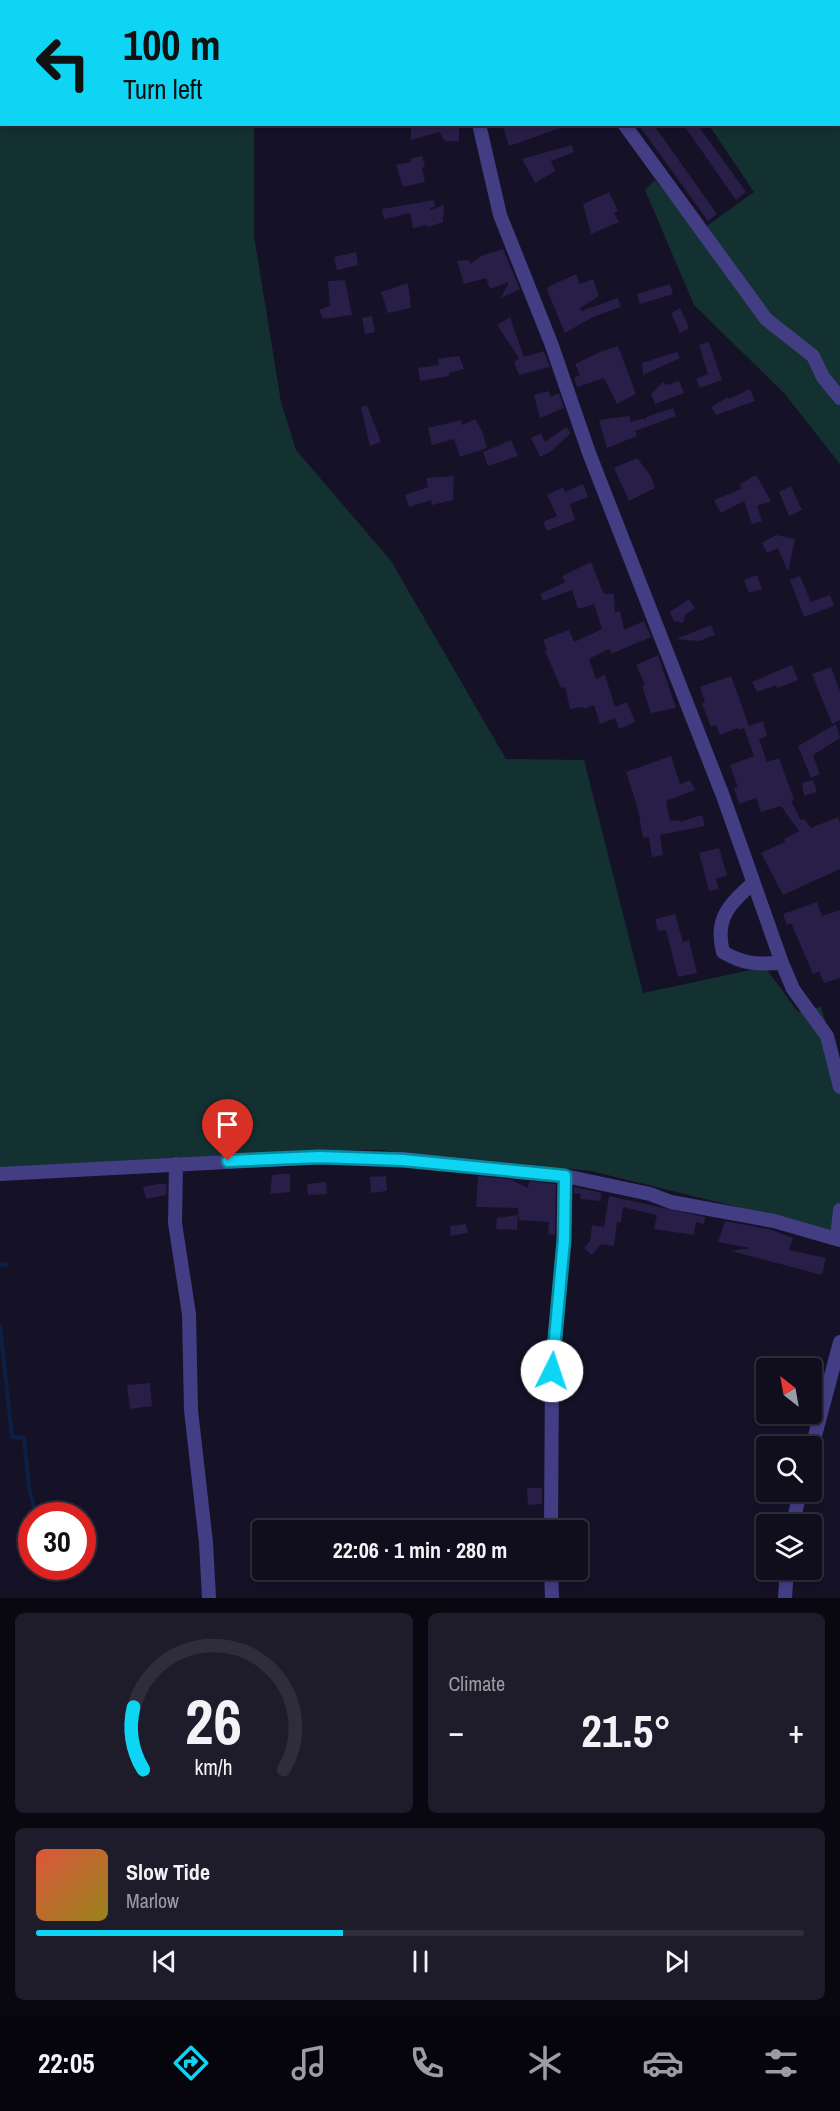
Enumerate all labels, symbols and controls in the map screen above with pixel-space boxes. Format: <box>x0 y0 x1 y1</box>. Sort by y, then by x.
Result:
text: 100 m <box>123 17 221 73</box>
icon: left <box>24 24 102 102</box>
text: Turn left <box>123 71 202 107</box>
pin <box>202 1099 253 1161</box>
icon: arrive <box>211 1108 244 1141</box>
position arrow <box>520 1339 584 1403</box>
north arrow <box>756 1358 822 1424</box>
map controls <box>756 1358 822 1580</box>
button: search <box>756 1436 822 1502</box>
speed limit sign: 30 <box>18 1502 96 1580</box>
button: layers <box>756 1514 822 1580</box>
text: 22:06 · 1 min · 280 m <box>333 1535 507 1565</box>
text: Climate <box>449 1670 505 1697</box>
text: 26 <box>185 1679 242 1763</box>
text: 21.5° <box>581 1700 671 1761</box>
text: − <box>449 1709 464 1753</box>
text: + <box>788 1709 804 1753</box>
text: km/h <box>195 1753 233 1782</box>
text: Slow Tide <box>126 1857 210 1887</box>
text: Marlow <box>126 1887 179 1914</box>
icon: previous <box>148 1945 181 1978</box>
icon: pause <box>404 1945 437 1978</box>
icon: next <box>660 1945 693 1978</box>
icon: directions <box>170 2042 212 2084</box>
icon: music <box>288 2042 330 2084</box>
icon: phone <box>406 2042 448 2084</box>
icon: climate <box>524 2042 566 2084</box>
icon: car <box>642 2042 684 2084</box>
icon: filters <box>760 2042 802 2084</box>
text: 22:05 <box>38 2045 95 2081</box>

